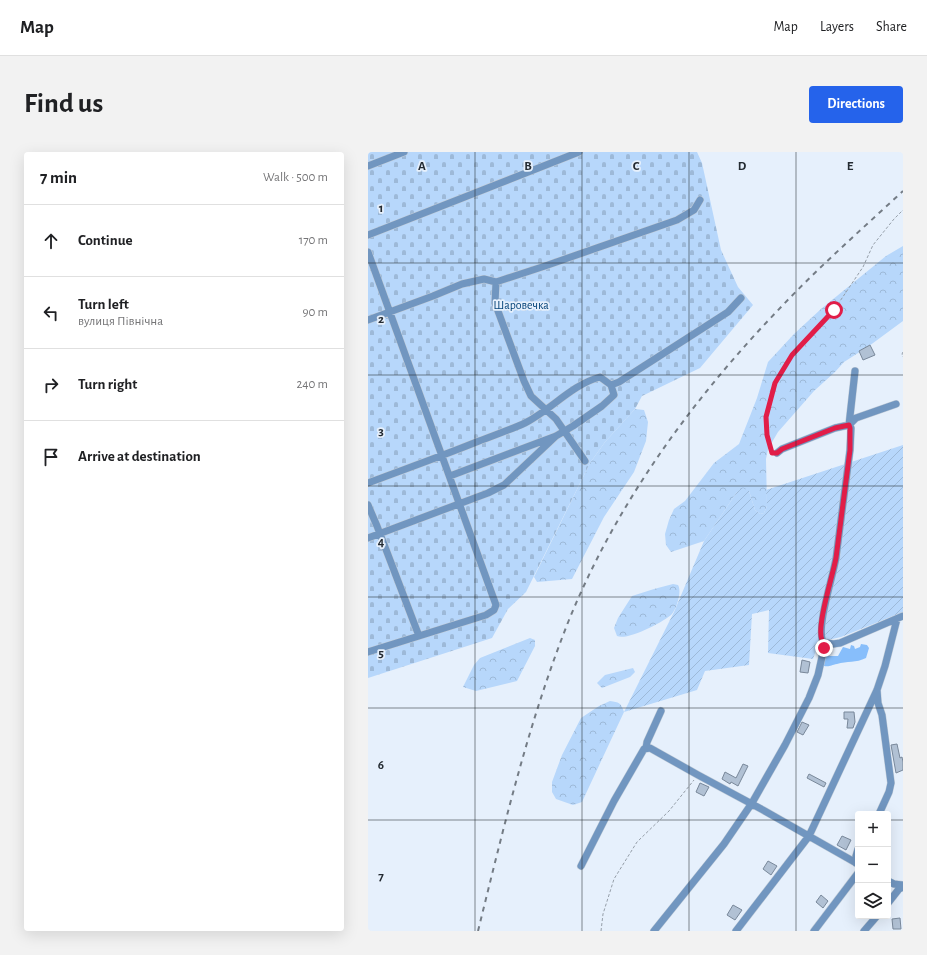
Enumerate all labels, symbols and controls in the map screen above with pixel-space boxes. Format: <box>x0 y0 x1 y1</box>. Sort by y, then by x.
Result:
text: Map <box>20 18 54 37</box>
text: Map <box>773 20 798 34</box>
text: Layers <box>820 20 854 34</box>
text: Share <box>876 20 907 34</box>
button: Directions <box>809 86 903 123</box>
text: Find us <box>24 90 103 118</box>
text: A <box>418 160 426 173</box>
text: B <box>524 160 532 173</box>
text: C <box>633 160 640 173</box>
text: D <box>738 160 747 173</box>
text: E <box>847 160 854 173</box>
text: 7 min <box>40 169 77 186</box>
text: Walk · 500 m <box>263 171 328 184</box>
text: 1 <box>379 202 383 215</box>
icon: ahead <box>40 230 62 252</box>
text: Continue <box>78 233 133 248</box>
text: 170 m <box>299 234 328 247</box>
text: Turn left <box>78 297 129 312</box>
park label: Шаровечка <box>493 299 549 311</box>
route start <box>825 301 843 319</box>
icon: left <box>40 302 62 324</box>
text: 90 m <box>302 306 328 319</box>
text: 2 <box>378 313 384 326</box>
text: вулиця Північна <box>78 315 163 328</box>
icon: right <box>40 374 62 396</box>
text: Turn right <box>78 377 137 392</box>
text: 240 m <box>296 378 328 391</box>
text: 3 <box>378 425 384 438</box>
icon: arrive <box>40 446 62 468</box>
text: Arrive at destination <box>78 449 201 464</box>
text: 4 <box>378 536 385 549</box>
route end <box>815 639 833 657</box>
text: 5 <box>378 647 384 660</box>
text: 6 <box>378 759 384 772</box>
map controls <box>855 811 891 919</box>
button: + <box>855 811 891 847</box>
button: − <box>855 847 891 883</box>
text: 7 <box>378 870 384 883</box>
button: layers <box>855 883 891 919</box>

